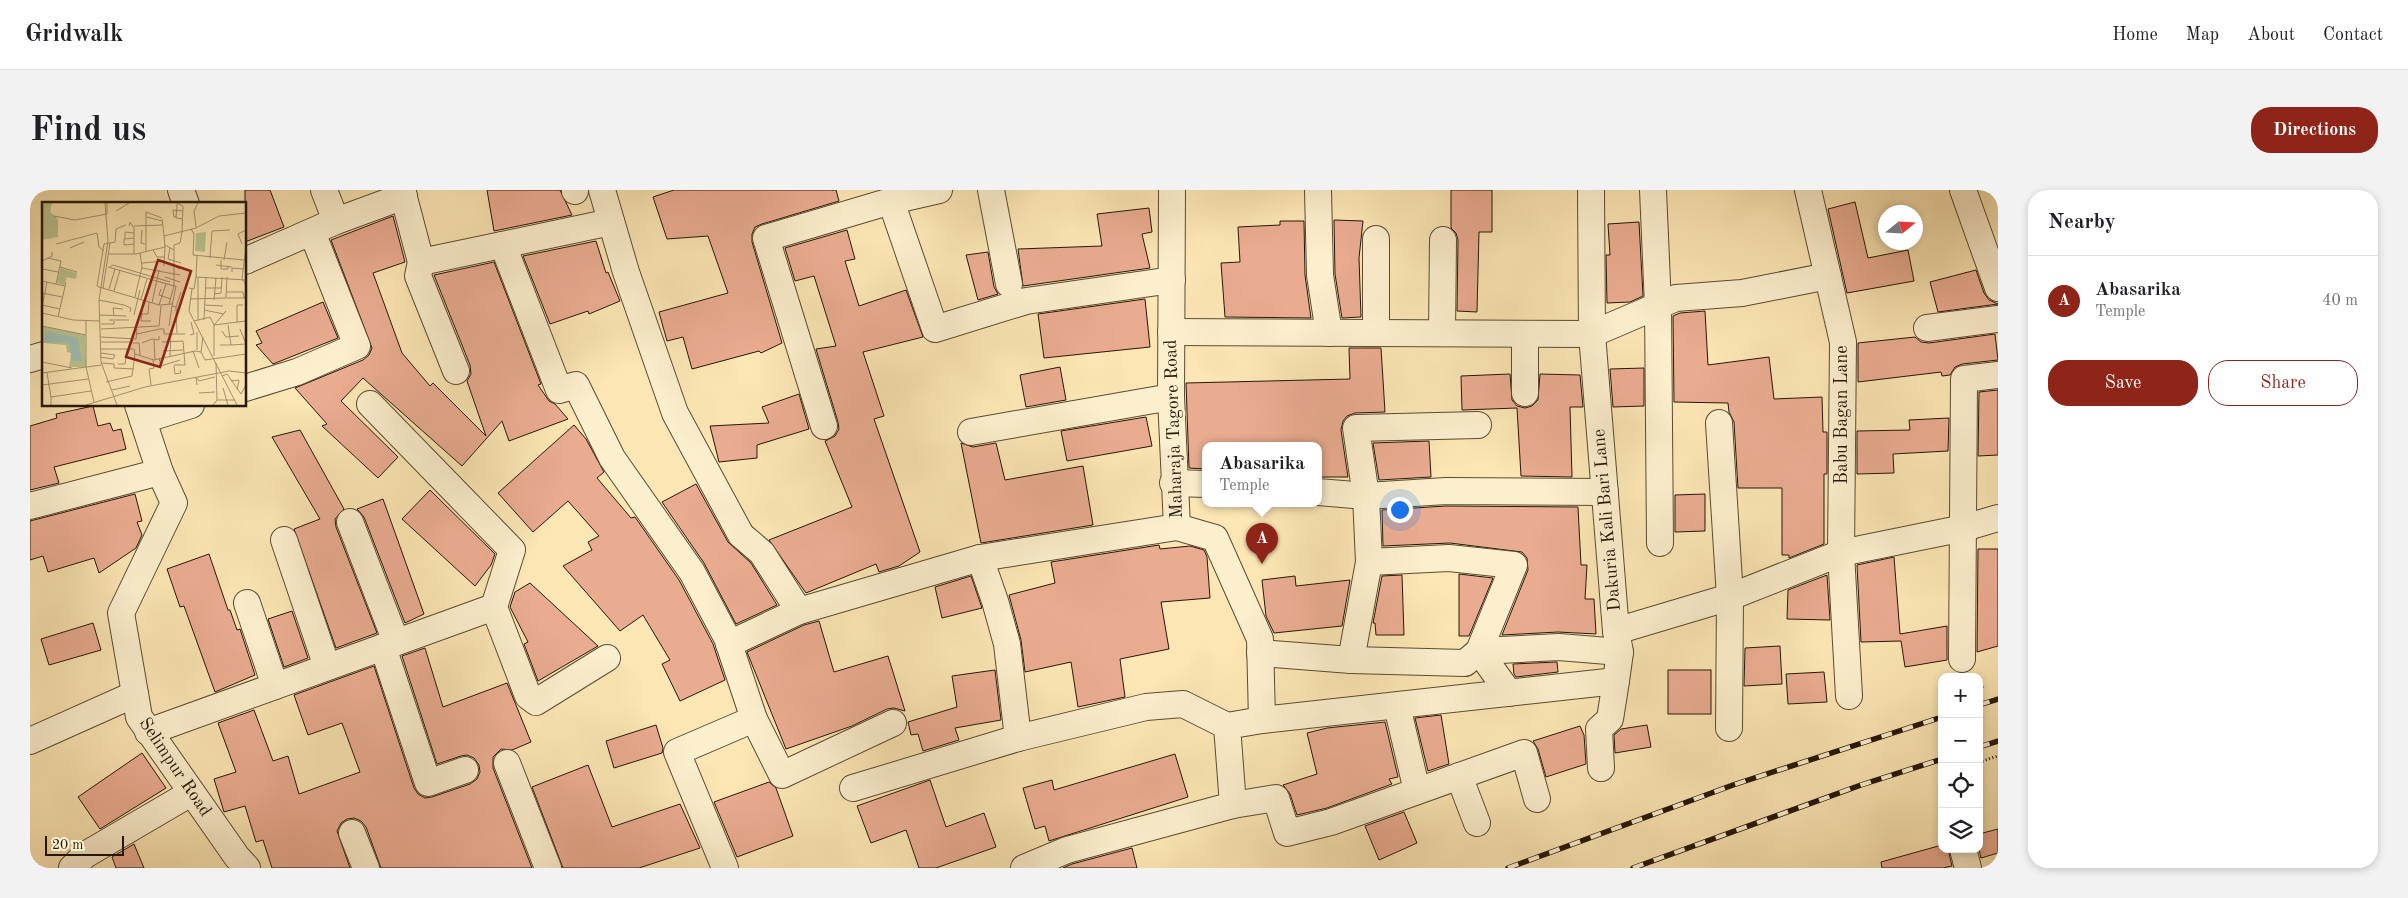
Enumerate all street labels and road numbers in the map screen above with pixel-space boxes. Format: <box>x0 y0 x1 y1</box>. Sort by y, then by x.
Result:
street label: Maharaja Tagore Road <box>1162 339 1186 519</box>
street label: Babu Bagan Lane <box>1833 346 1851 484</box>
street label: Dakuria Kali Bari Lane <box>1590 428 1624 612</box>
street label: Selimpur Road <box>135 714 215 820</box>

